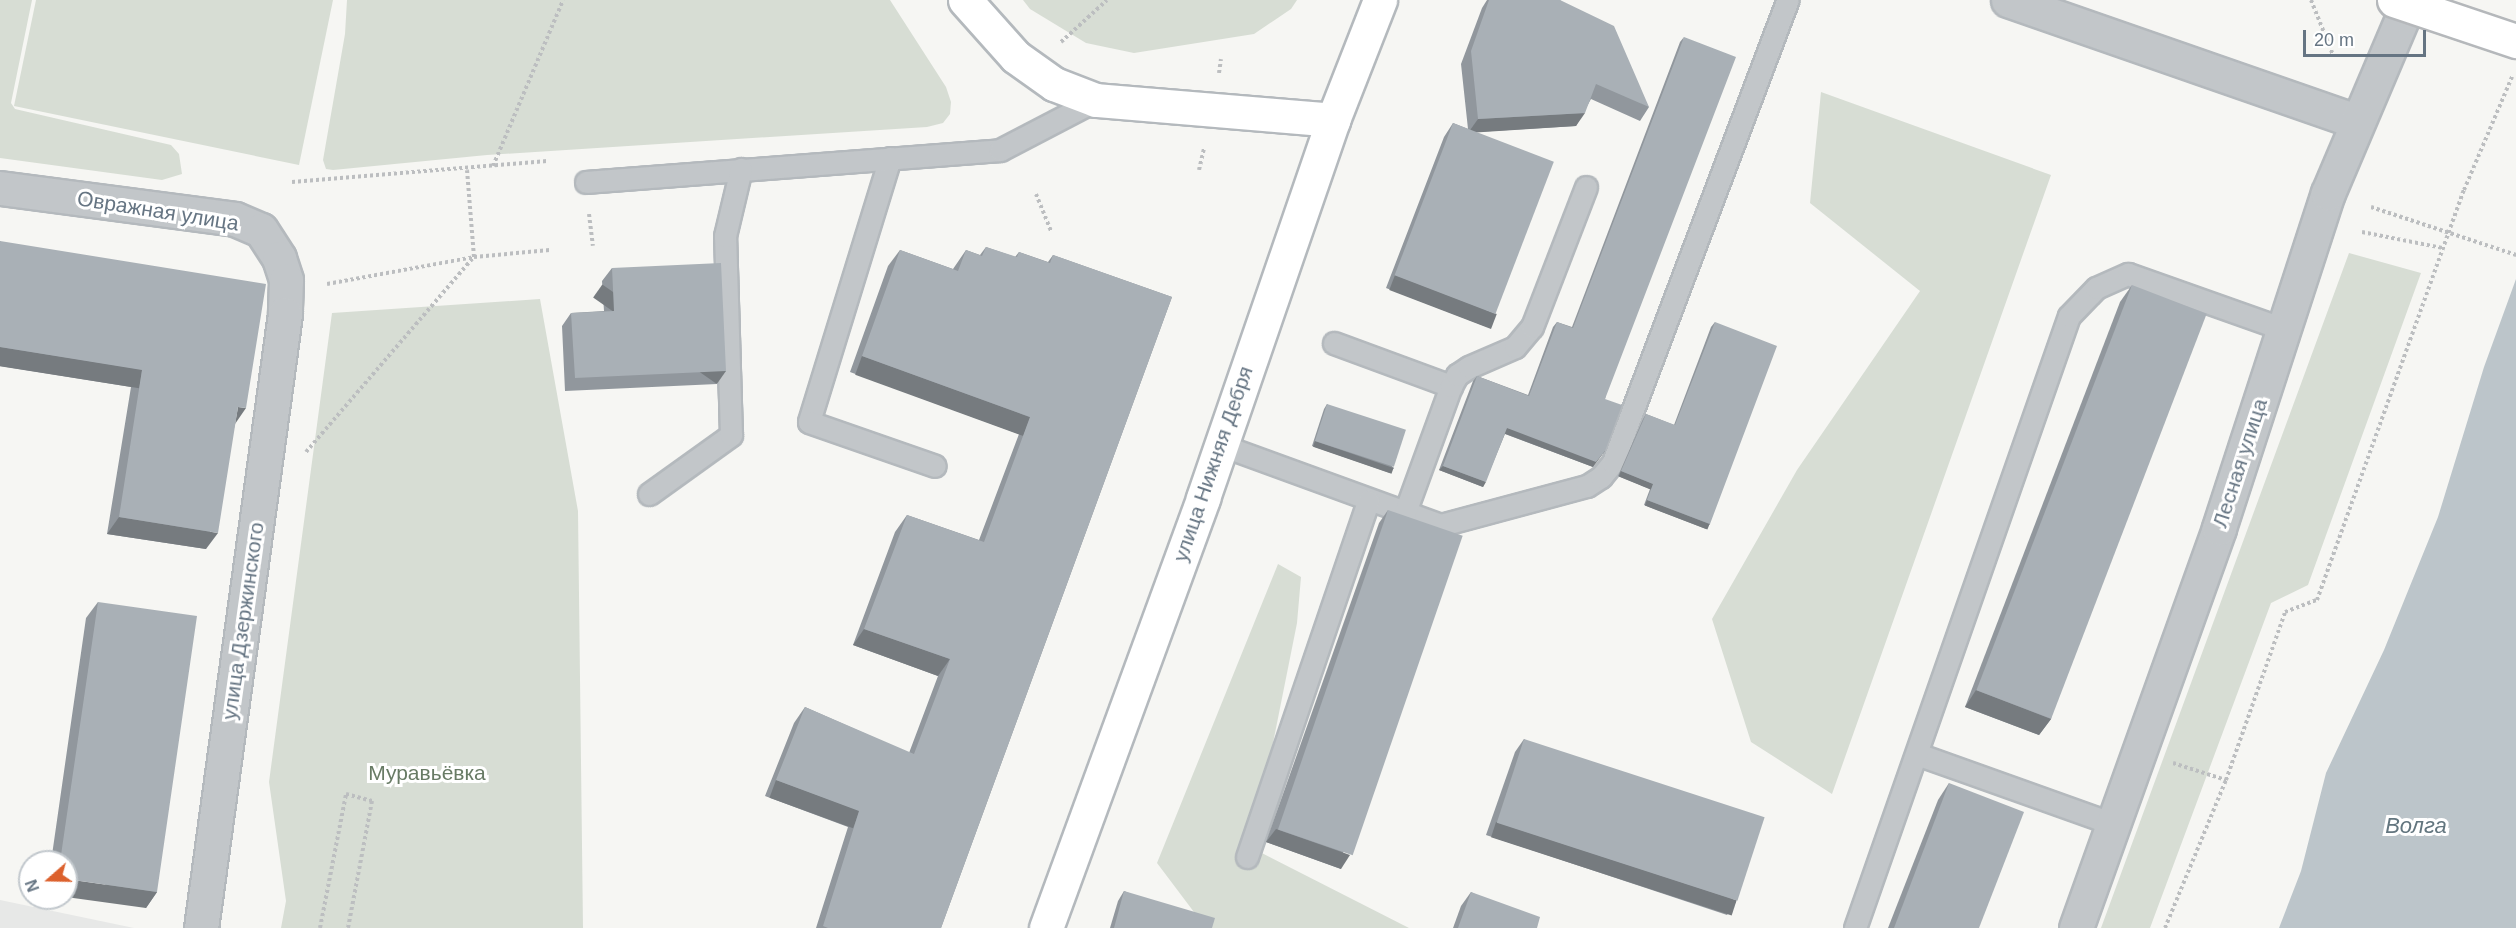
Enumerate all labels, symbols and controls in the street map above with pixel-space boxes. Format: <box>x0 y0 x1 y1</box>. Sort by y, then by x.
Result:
scale bar <box>2306 18 2429 56</box>
text: 20 m <box>2314 30 2354 50</box>
street label: Овражная улица <box>75 186 241 236</box>
street label: улица Нижняя Дебря <box>1168 363 1258 565</box>
street label: Лесная улица <box>2207 395 2273 531</box>
street label: улица Дзержинского <box>217 521 269 721</box>
park label: Муравьёвка <box>368 760 486 786</box>
water label: Волга <box>2385 813 2447 839</box>
north arrow <box>18 850 78 910</box>
text: N <box>23 877 42 894</box>

